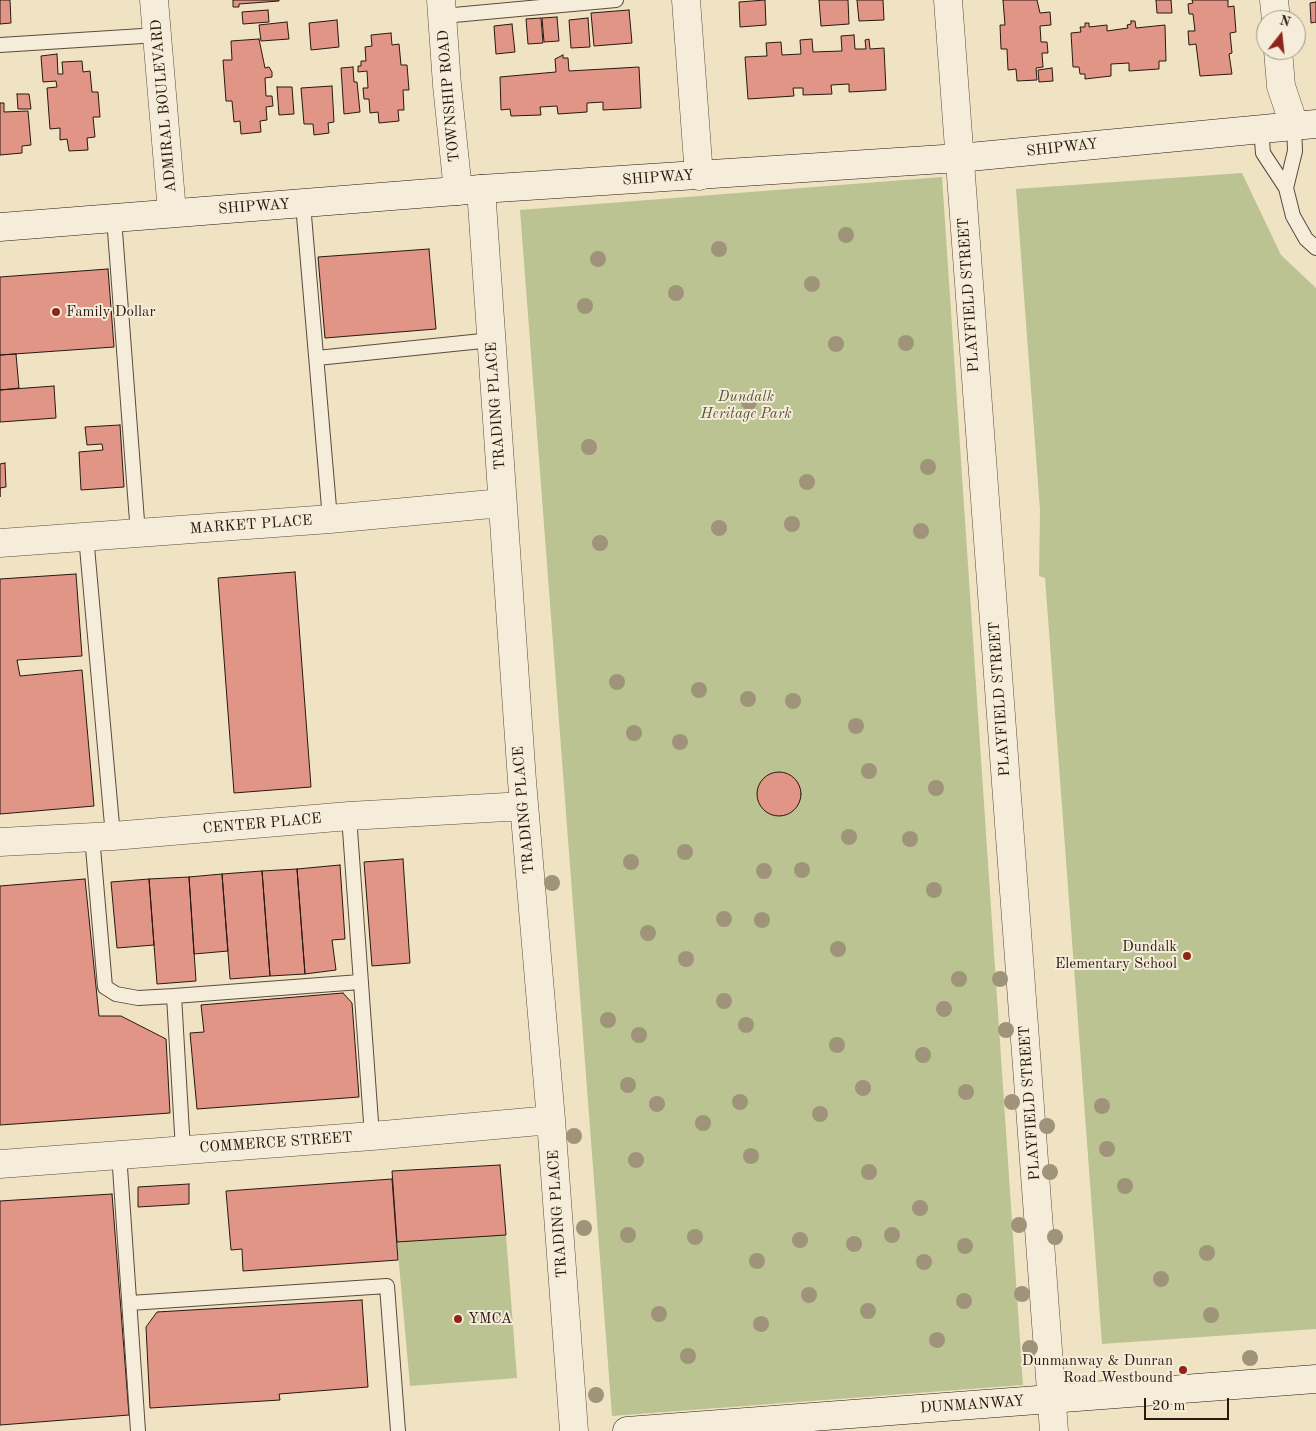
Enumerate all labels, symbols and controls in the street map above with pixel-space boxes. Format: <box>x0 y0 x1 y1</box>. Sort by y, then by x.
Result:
north arrow <box>1256 10 1306 60</box>
text: N <box>1278 13 1292 30</box>
street label: ADMIRAL BOULEVARD <box>147 19 181 193</box>
street label: TOWNSHIP ROAD <box>434 29 464 163</box>
street label: SHIPWAY <box>1025 135 1099 161</box>
street label: SHIPWAY <box>622 167 694 189</box>
street label: SHIPWAY <box>218 196 290 218</box>
street label: PLAYFIELD STREET <box>955 217 983 373</box>
place label: Family Dollar <box>66 303 156 321</box>
marker: Family Dollar <box>50 306 62 318</box>
street label: TRADING PLACE <box>483 341 509 471</box>
park label: Dundalk Heritage Park <box>701 388 791 423</box>
street label: MARKET PLACE <box>189 512 313 538</box>
street label: PLAYFIELD STREET <box>986 621 1014 777</box>
street label: TRADING PLACE <box>509 745 539 875</box>
street label: CENTER PLACE <box>202 810 322 838</box>
place label: Dundalk Elementary School <box>1055 938 1177 973</box>
marker: Dundalk Elementary School <box>1181 950 1193 962</box>
street label: PLAYFIELD STREET <box>1016 1025 1044 1181</box>
street label: COMMERCE STREET <box>199 1129 353 1157</box>
street label: TRADING PLACE <box>545 1149 571 1279</box>
place label: YMCA <box>468 1310 512 1328</box>
marker: YMCA <box>452 1313 464 1325</box>
place label: Dunmanway & Dunran Road Westbound <box>1022 1352 1173 1387</box>
marker: Dunmanway & Dunran Road Westbound <box>1177 1364 1189 1376</box>
scale bar <box>1146 1388 1231 1420</box>
street label: DUNMANWAY <box>919 1392 1025 1418</box>
text: 20 m <box>1152 1399 1186 1414</box>

